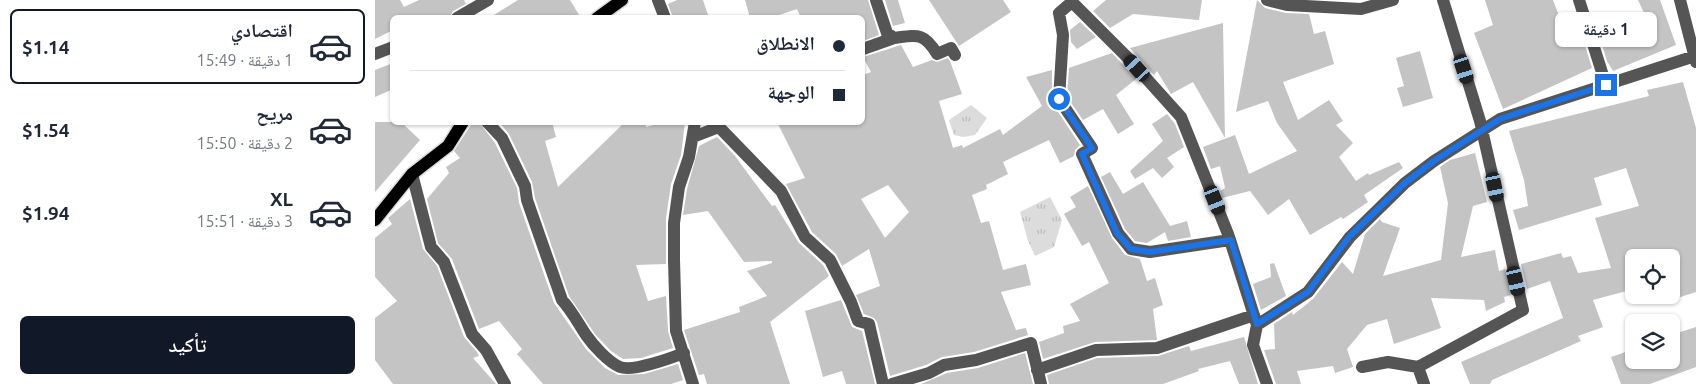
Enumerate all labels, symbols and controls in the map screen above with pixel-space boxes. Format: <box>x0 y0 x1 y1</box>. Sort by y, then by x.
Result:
callout: 1 دقيقة <box>1555 12 1657 48</box>
text: اقتصادي <box>231 19 293 41</box>
text: 1 دقيقة <box>1583 20 1629 38</box>
icon: car <box>308 24 353 69</box>
text: الانطلاق <box>756 32 815 54</box>
text: $1.14 <box>22 36 70 58</box>
text: 1 دقيقة · 15:49 <box>196 51 293 69</box>
car <box>1121 52 1152 84</box>
car <box>1452 52 1475 86</box>
route end <box>1595 74 1617 96</box>
text: الوجهة <box>767 81 815 103</box>
route start <box>1048 88 1070 110</box>
text: مريح <box>256 102 293 124</box>
icon: car <box>308 107 353 152</box>
text: $1.54 <box>22 119 70 141</box>
text: 2 دقيقة · 15:50 <box>196 134 293 152</box>
car <box>1484 171 1505 203</box>
car <box>1202 183 1227 217</box>
text: XL <box>270 188 293 210</box>
icon: car <box>308 190 353 235</box>
text: $1.94 <box>22 202 70 224</box>
text: 3 دقيقة · 15:51 <box>196 212 293 230</box>
map controls <box>1625 249 1680 369</box>
button: locate <box>1625 249 1680 304</box>
car <box>1505 265 1526 297</box>
button: layers <box>1625 314 1680 369</box>
button: تأكيد <box>20 316 355 374</box>

